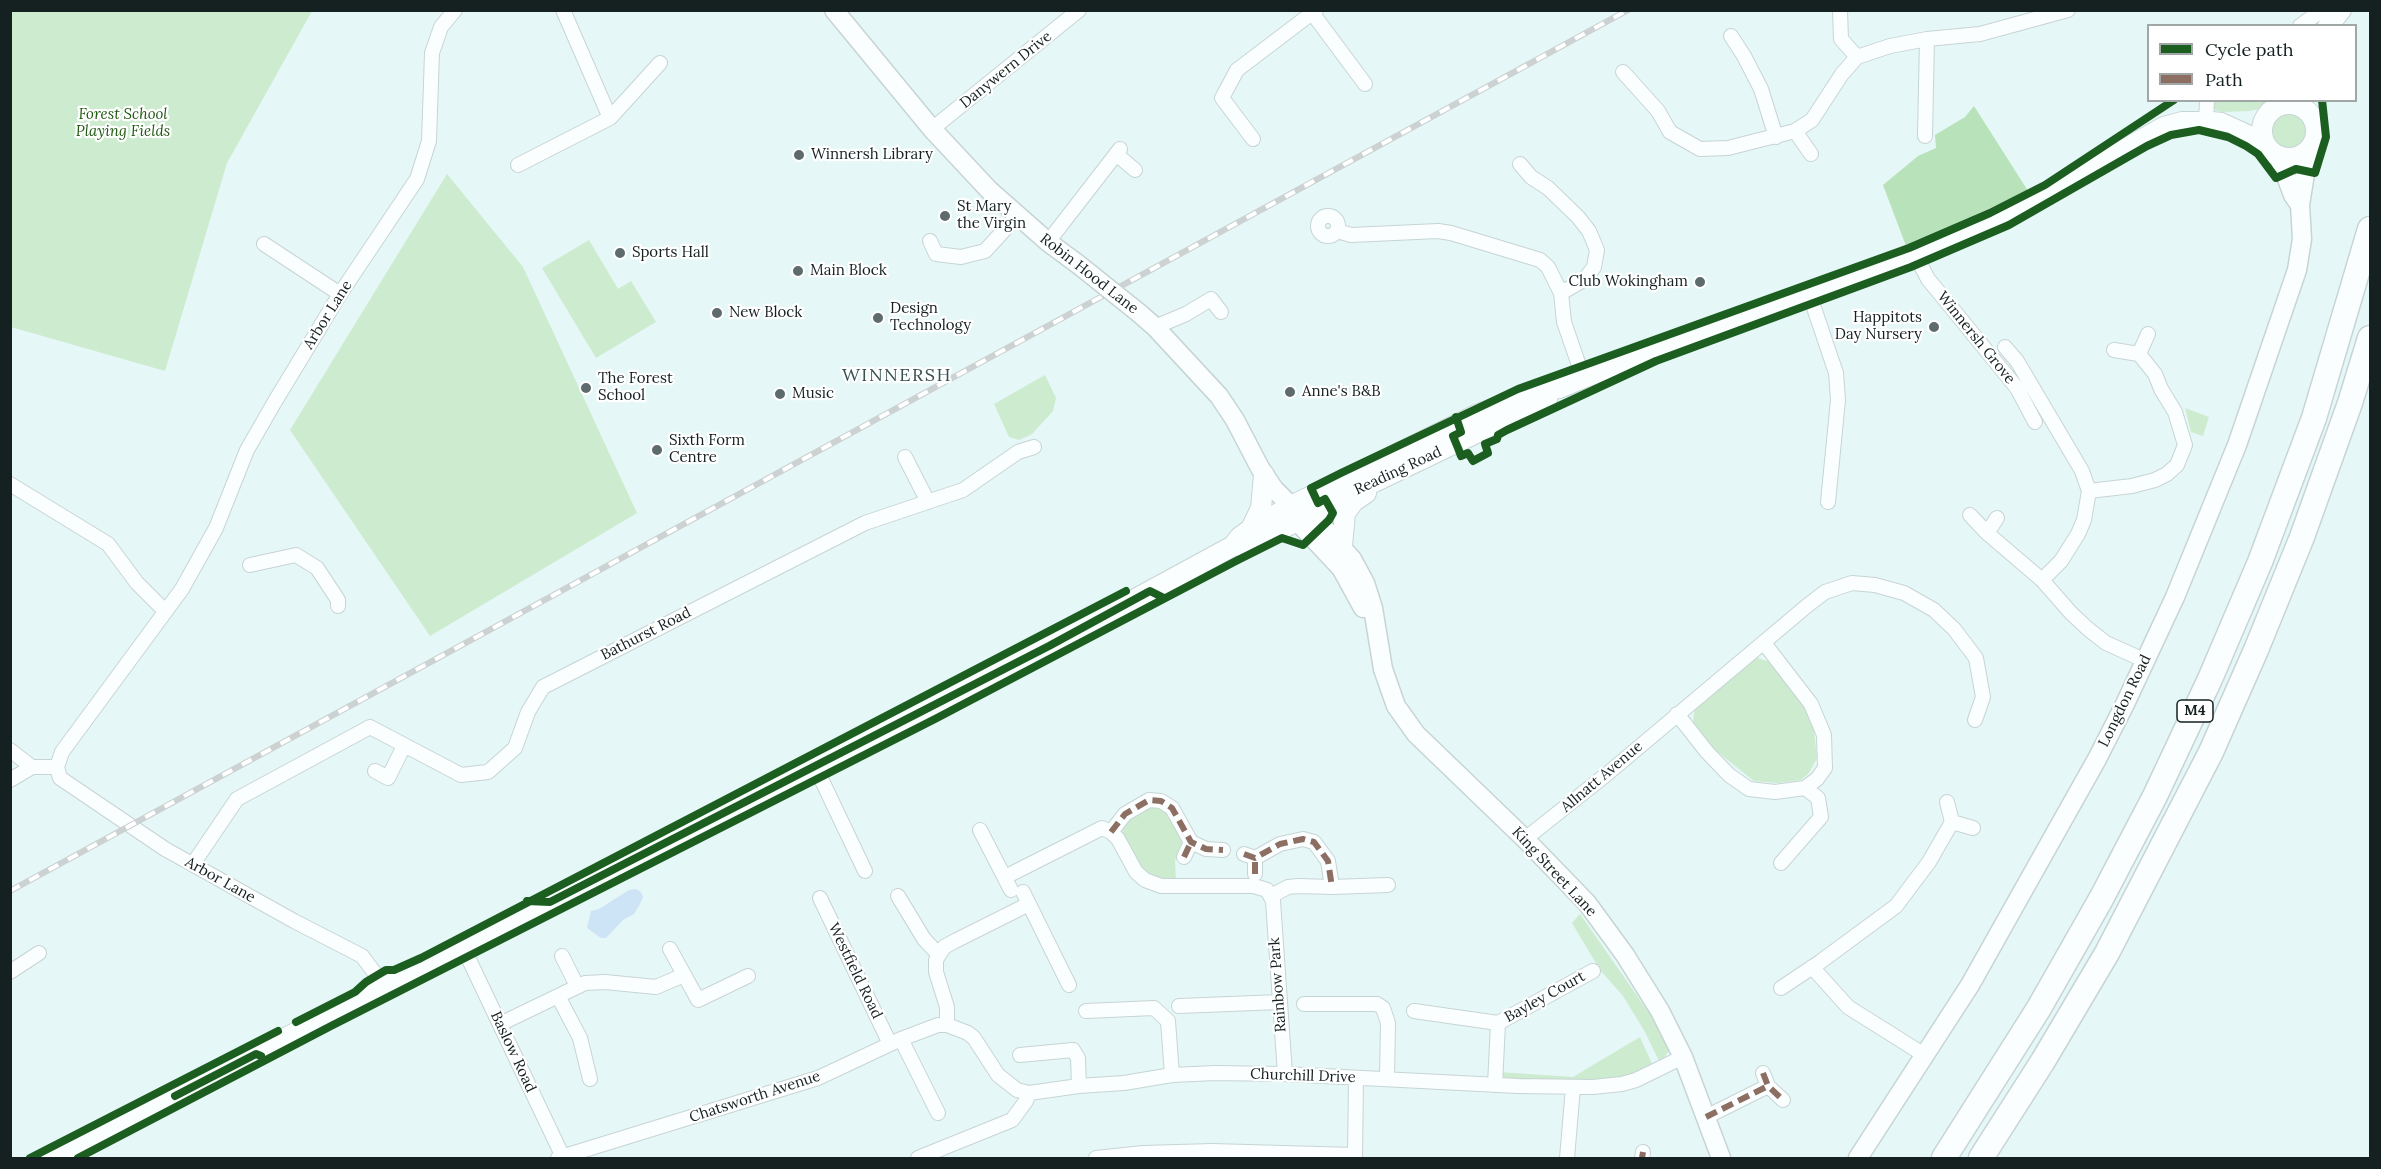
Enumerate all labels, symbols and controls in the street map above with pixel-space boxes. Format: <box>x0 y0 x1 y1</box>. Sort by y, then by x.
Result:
legend <box>2147 24 2357 102</box>
street label: Danywern Drive <box>957 28 1055 112</box>
text: Cycle path <box>2205 38 2294 61</box>
text: Path <box>2205 68 2243 91</box>
park label: Forest School Playing Fields <box>76 106 170 141</box>
place label: Winnersh Library <box>811 146 933 164</box>
marker: Winnersh Library <box>792 148 806 162</box>
place label: St Mary the Virgin <box>957 198 1026 233</box>
marker: St Mary the Virgin <box>938 209 952 223</box>
street label: Robin Hood Lane <box>1036 230 1142 318</box>
place label: Sports Hall <box>632 244 709 262</box>
marker: Sports Hall <box>613 246 627 260</box>
place label: Main Block <box>810 262 887 280</box>
marker: Main Block <box>791 264 805 278</box>
place label: Club Wokingham <box>1569 273 1688 291</box>
marker: Club Wokingham <box>1693 275 1707 289</box>
street label: Arbor Lane <box>300 277 356 353</box>
street label: Winnersh Grove <box>1933 288 2019 388</box>
place label: Design Technology <box>890 300 971 335</box>
place label: New Block <box>729 304 802 322</box>
marker: New Block <box>710 306 724 320</box>
place label: Happitots Day Nursery <box>1835 309 1922 344</box>
marker: Design Technology <box>871 311 885 325</box>
marker: Happitots Day Nursery <box>1927 320 1941 334</box>
district label: WINNERSH <box>842 365 952 387</box>
place label: The Forest School <box>598 370 673 405</box>
marker: The Forest School <box>579 381 593 395</box>
place label: Anne's B&B <box>1302 383 1381 401</box>
place label: Music <box>792 385 834 403</box>
marker: Anne's B&B <box>1283 385 1297 399</box>
marker: Music <box>773 387 787 401</box>
place label: Sixth Form Centre <box>669 432 745 467</box>
marker: Sixth Form Centre <box>650 443 664 457</box>
street label: Reading Road <box>1351 443 1445 499</box>
street label: Bathurst Road <box>598 604 694 664</box>
street label: Longdon Road <box>2095 652 2155 750</box>
road number: M4 <box>2177 700 2213 722</box>
street label: Allnatt Avenue <box>1558 738 1646 816</box>
street label: King Street Lane <box>1508 823 1600 921</box>
street label: Arbor Lane <box>182 853 258 907</box>
street label: Westfield Road <box>824 920 886 1022</box>
street label: Rainbow Park <box>1266 937 1290 1033</box>
street label: Bayley Court <box>1502 967 1588 1027</box>
street label: Baslow Road <box>486 1009 540 1095</box>
street label: Churchill Drive <box>1250 1065 1356 1087</box>
street label: Chatsworth Avenue <box>687 1067 823 1127</box>

